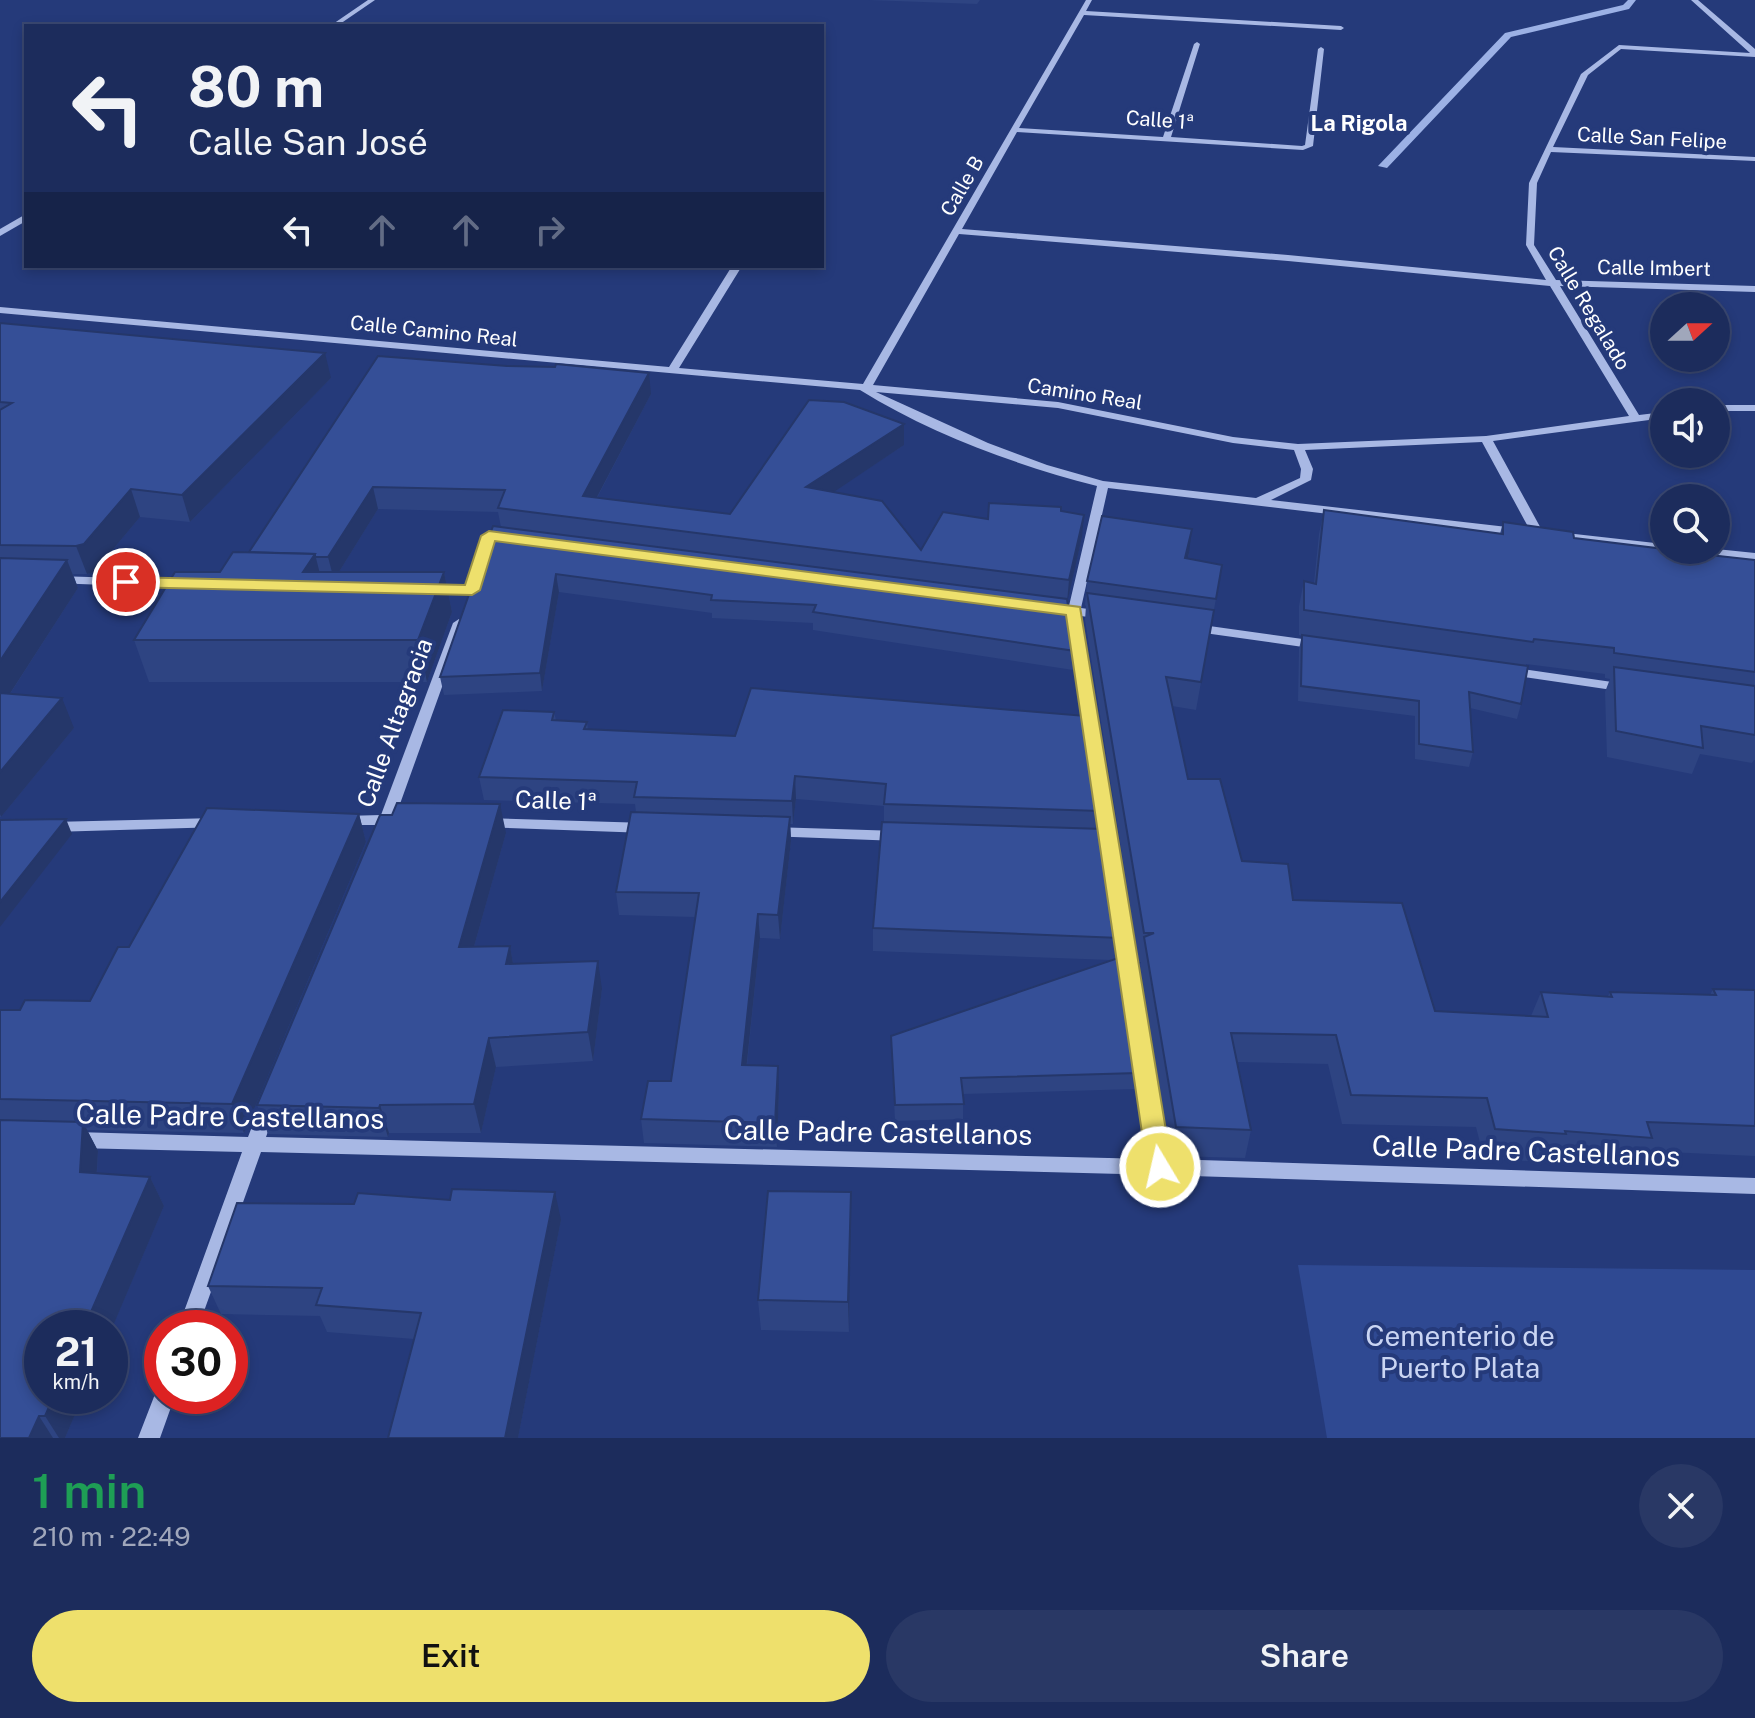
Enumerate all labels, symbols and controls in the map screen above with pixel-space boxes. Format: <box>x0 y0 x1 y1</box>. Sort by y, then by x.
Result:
text: 80 m <box>188 54 324 120</box>
icon: left <box>56 56 160 160</box>
street label: Calle 1ª <box>1125 106 1195 134</box>
district label: La Rigola <box>1311 110 1407 136</box>
text: Calle San José <box>188 121 428 163</box>
street label: Calle San Felipe <box>1576 122 1728 154</box>
street label: Calle B <box>935 152 989 220</box>
icon: left <box>276 208 320 252</box>
icon: ahead <box>360 208 404 252</box>
icon: ahead <box>444 208 488 252</box>
icon: right <box>528 208 572 252</box>
street label: Calle Regalado <box>1543 242 1635 374</box>
street label: Calle Imbert <box>1597 255 1711 281</box>
north arrow <box>1650 292 1730 372</box>
map controls <box>1650 292 1730 564</box>
street label: Calle Camino Real <box>349 310 519 352</box>
street label: Camino Real <box>1026 373 1144 415</box>
button: sound <box>1650 388 1730 468</box>
button: search <box>1650 484 1730 564</box>
pin <box>92 548 160 616</box>
icon: arrive <box>104 560 148 604</box>
street label: Calle Altagracia <box>351 634 438 811</box>
street label: Calle 1ª <box>515 785 598 815</box>
street label: Calle Padre Castellanos <box>75 1096 385 1135</box>
street label: Calle Padre Castellanos <box>723 1112 1033 1151</box>
position arrow <box>1118 1125 1202 1209</box>
street label: Calle Padre Castellanos <box>1371 1129 1681 1172</box>
speed limit sign: 30 <box>144 1310 248 1414</box>
park label: Cementerio de Puerto Plata <box>1365 1319 1555 1384</box>
text: 21 <box>55 1328 97 1375</box>
text: km/h <box>52 1370 100 1394</box>
text: 1 min <box>32 1462 146 1519</box>
button: close <box>1639 1464 1723 1548</box>
text: 210 m · 22:49 <box>32 1521 191 1552</box>
button: Exit <box>32 1610 870 1702</box>
button: Share <box>886 1610 1723 1702</box>

